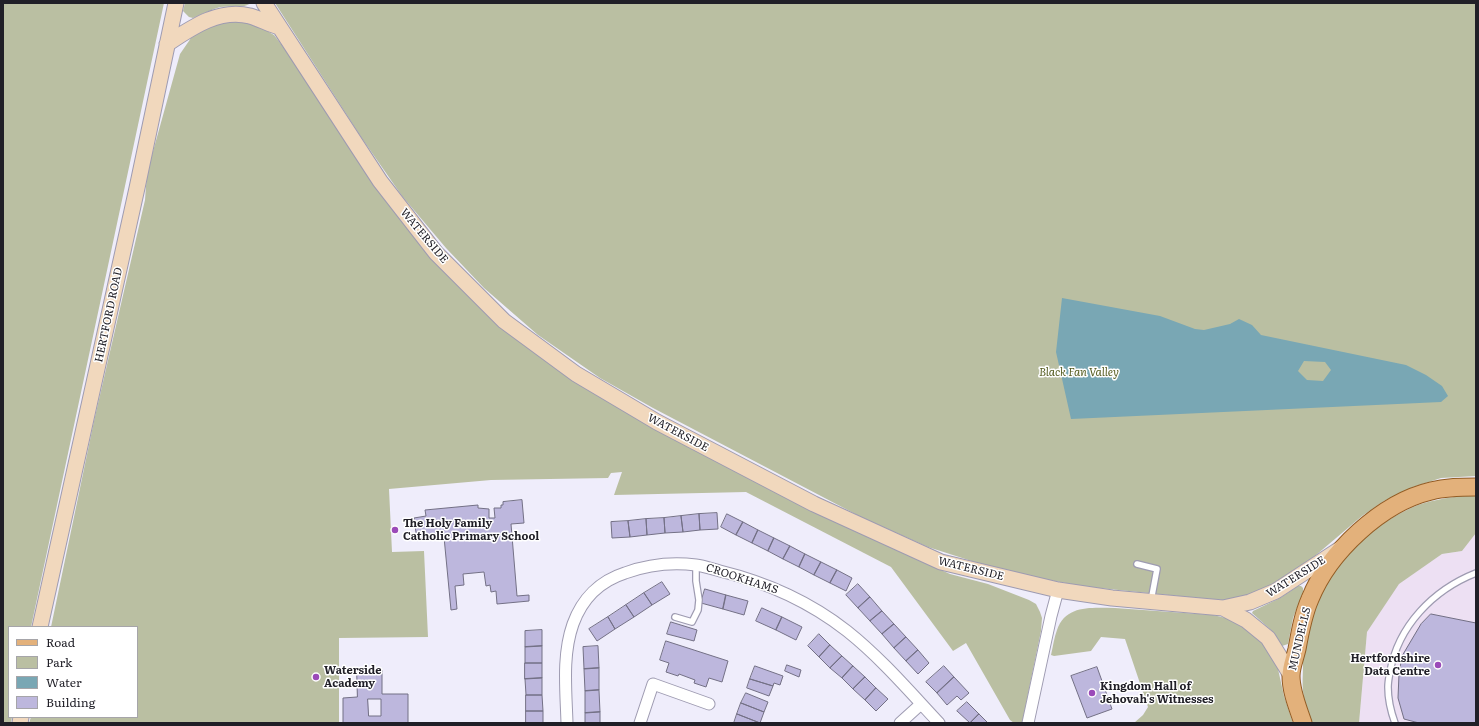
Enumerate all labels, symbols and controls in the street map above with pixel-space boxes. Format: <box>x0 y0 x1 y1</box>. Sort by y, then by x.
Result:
street label: WATERSIDE <box>397 206 451 266</box>
street label: HERTFORD ROAD <box>92 266 126 364</box>
park label: Black Fan Valley <box>1039 366 1119 380</box>
street label: WATERSIDE <box>645 411 711 455</box>
place label: The Holy Family Catholic Primary School <box>403 517 539 543</box>
marker: The Holy Family Catholic Primary School <box>390 525 400 535</box>
street label: WATERSIDE <box>937 554 1005 584</box>
street label: WATERSIDE <box>1264 554 1328 600</box>
street label: CROOKHAMS <box>704 561 780 597</box>
street label: MUNDELLS <box>1286 606 1314 672</box>
legend <box>8 626 138 718</box>
text: Road <box>46 633 75 651</box>
place label: Hertfordshire Data Centre <box>1350 652 1430 678</box>
text: Park <box>46 653 72 671</box>
marker: Hertfordshire Data Centre <box>1433 660 1443 670</box>
place label: Waterside Academy <box>324 664 381 690</box>
marker: Waterside Academy <box>311 672 321 682</box>
text: Water <box>46 673 82 691</box>
place label: Kingdom Hall of Jehovah's Witnesses <box>1100 680 1214 706</box>
marker: Kingdom Hall of Jehovah's Witnesses <box>1087 688 1097 698</box>
text: Building <box>46 693 95 711</box>

